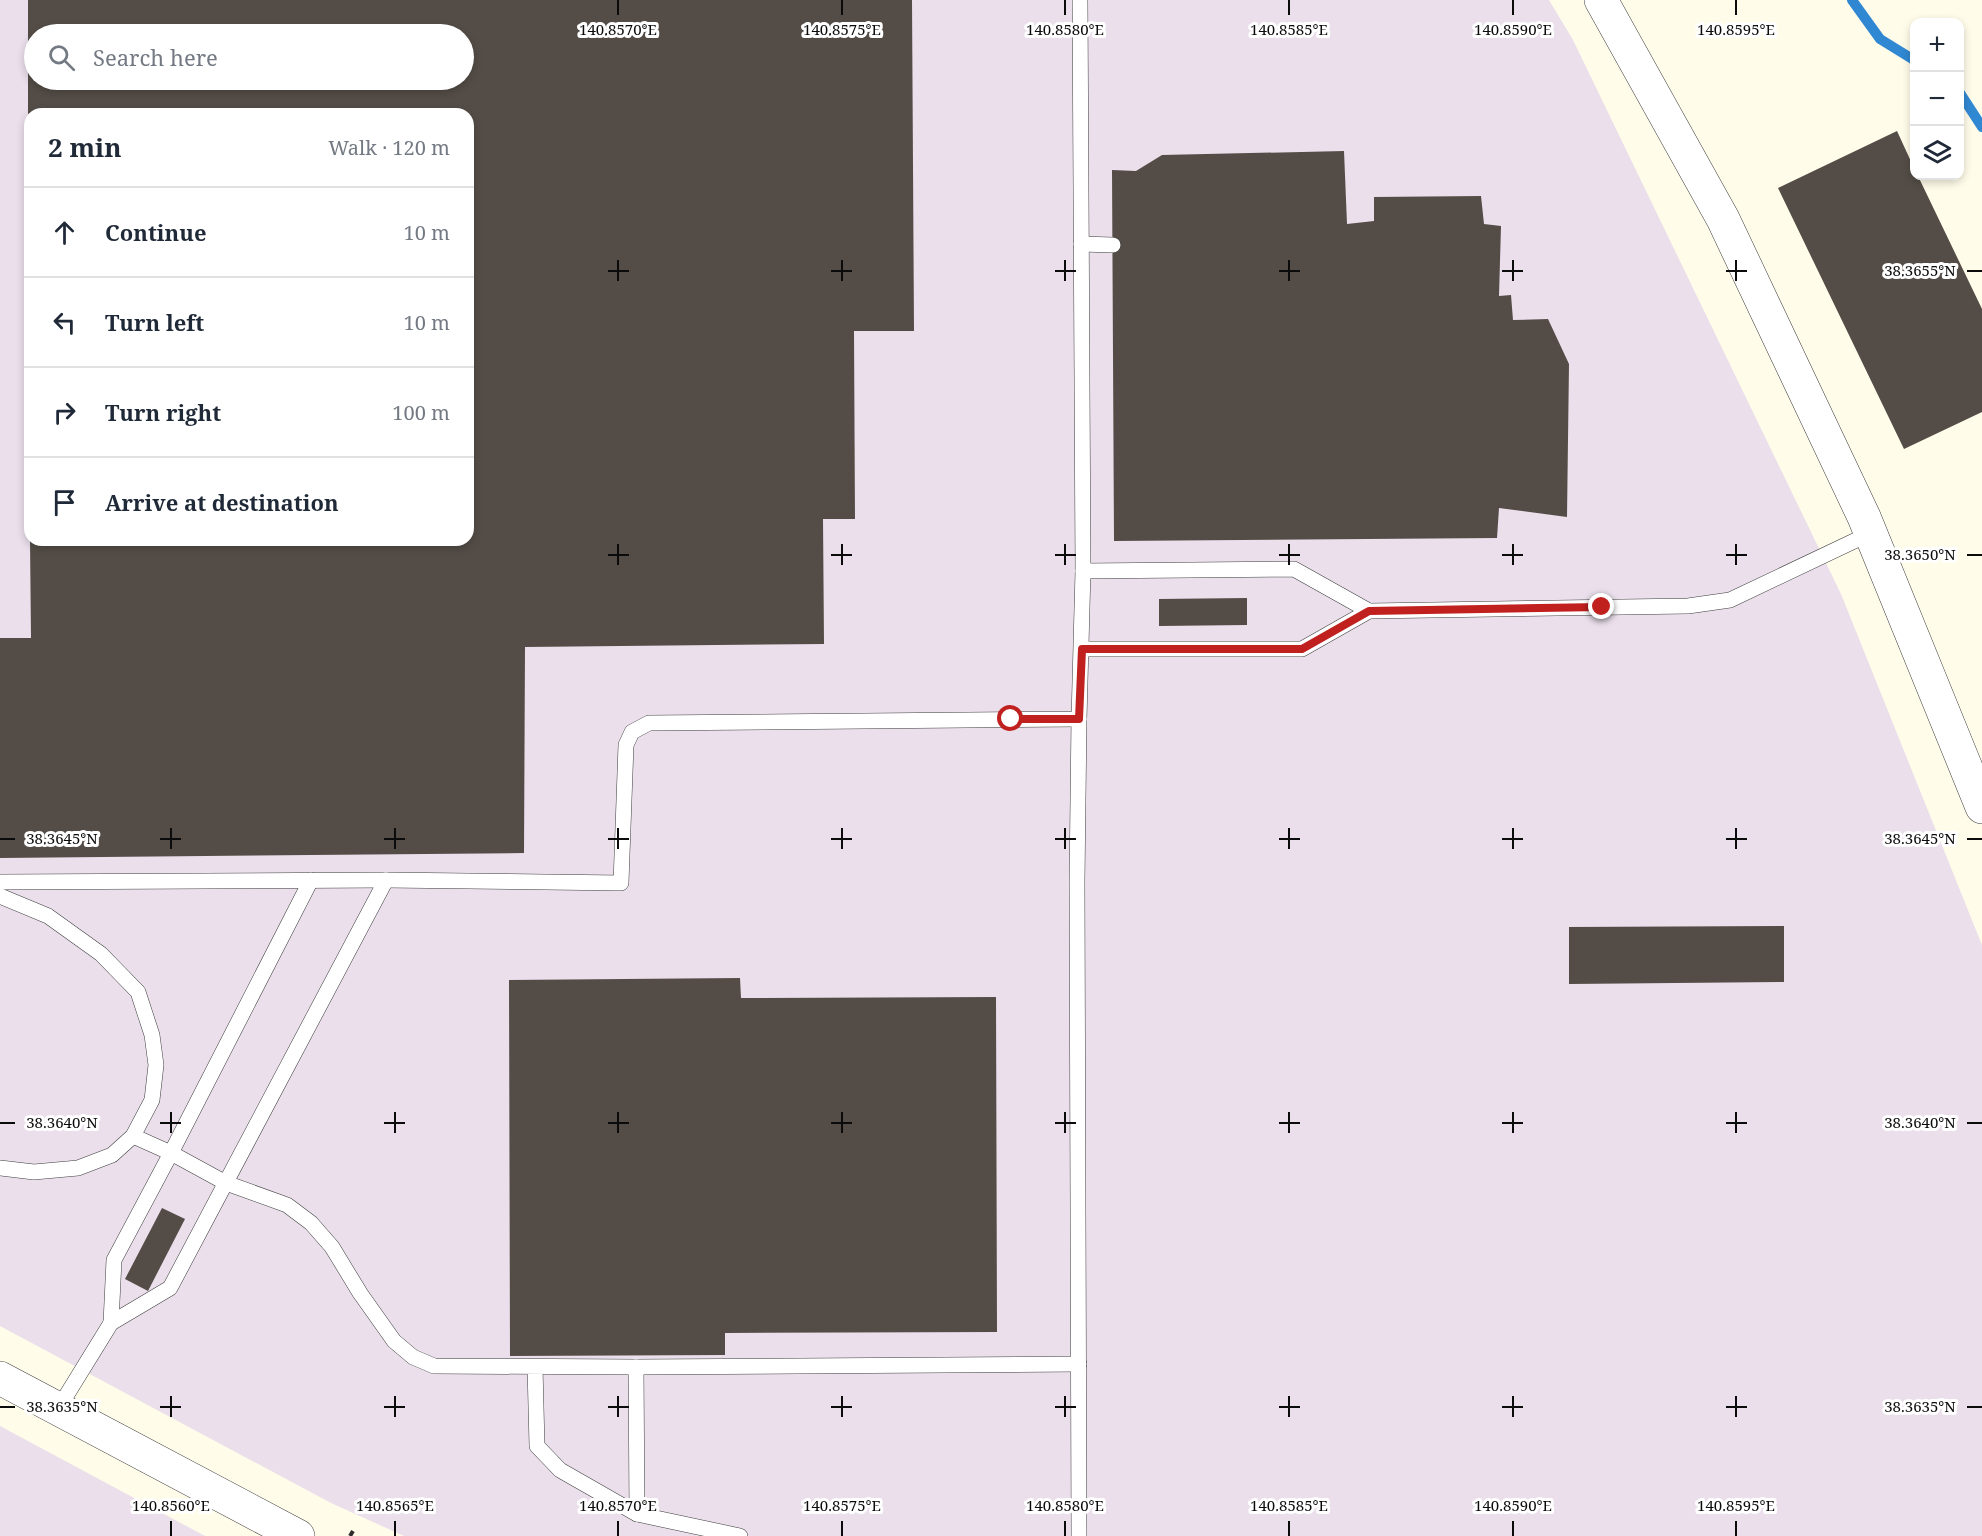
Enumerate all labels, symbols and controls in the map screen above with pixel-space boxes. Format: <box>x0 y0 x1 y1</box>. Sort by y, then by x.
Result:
map controls <box>1910 18 1964 180</box>
button: + <box>1910 18 1964 72</box>
text: 140.8570°E <box>579 19 657 39</box>
text: 140.8575°E <box>803 19 881 39</box>
text: 140.8580°E <box>1026 19 1104 39</box>
text: 140.8585°E <box>1250 19 1328 39</box>
text: 140.8590°E <box>1474 19 1552 39</box>
text: 140.8595°E <box>1697 19 1775 39</box>
search box <box>24 24 474 90</box>
icon: search <box>45 41 78 74</box>
text: Search here <box>93 42 218 72</box>
button: − <box>1910 72 1964 126</box>
button: layers <box>1910 126 1964 180</box>
text: 2 min <box>48 129 122 165</box>
text: Walk · 120 m <box>328 134 450 161</box>
icon: ahead <box>48 216 81 249</box>
text: Continue <box>105 217 207 247</box>
text: 10 m <box>404 219 450 246</box>
text: 38.3655°N <box>1884 260 1956 280</box>
icon: left <box>48 306 81 339</box>
text: Turn left <box>105 307 204 337</box>
text: 10 m <box>404 309 450 336</box>
icon: right <box>48 396 81 429</box>
text: Turn right <box>105 397 221 427</box>
text: 100 m <box>392 399 450 426</box>
icon: arrive <box>48 486 81 519</box>
text: Arrive at destination <box>105 487 339 517</box>
text: 38.3650°N <box>1884 544 1956 564</box>
route end <box>1588 593 1614 619</box>
route start <box>997 705 1023 731</box>
text: 38.3645°N <box>26 828 98 848</box>
text: 38.3645°N <box>1884 828 1956 848</box>
text: 38.3640°N <box>26 1112 98 1132</box>
text: 38.3640°N <box>1884 1112 1956 1132</box>
text: 38.3635°N <box>26 1396 98 1416</box>
text: 38.3635°N <box>1884 1396 1956 1416</box>
text: 140.8560°E <box>132 1495 210 1515</box>
text: 140.8565°E <box>356 1495 434 1515</box>
text: 140.8570°E <box>579 1495 657 1515</box>
text: 140.8575°E <box>803 1495 881 1515</box>
text: 140.8580°E <box>1026 1495 1104 1515</box>
text: 140.8585°E <box>1250 1495 1328 1515</box>
text: 140.8590°E <box>1474 1495 1552 1515</box>
text: 140.8595°E <box>1697 1495 1775 1515</box>

